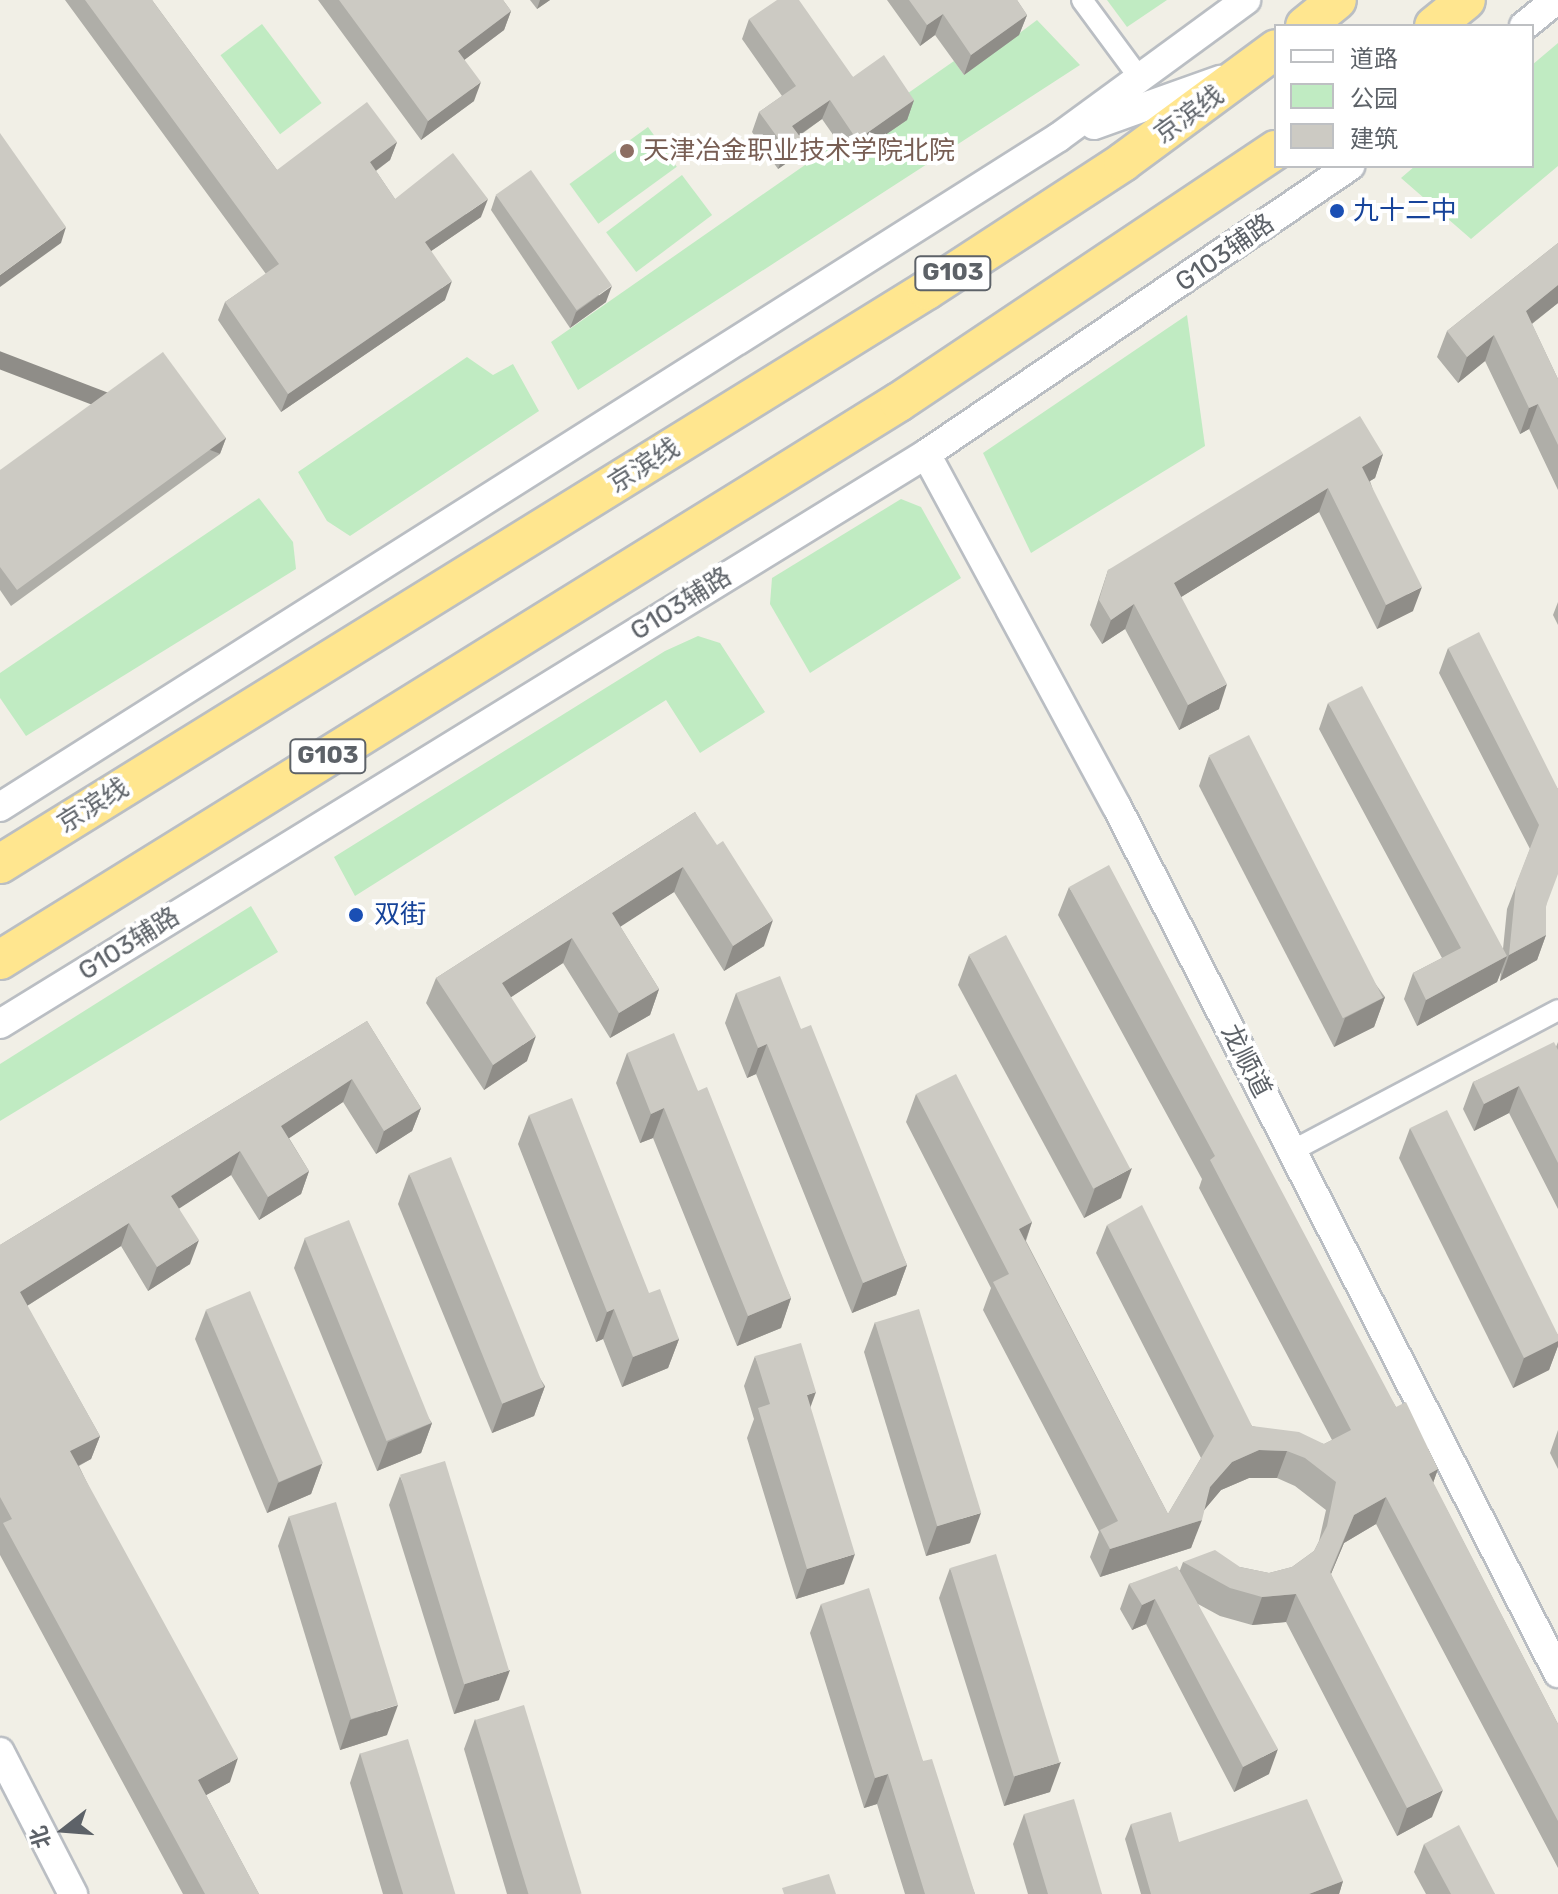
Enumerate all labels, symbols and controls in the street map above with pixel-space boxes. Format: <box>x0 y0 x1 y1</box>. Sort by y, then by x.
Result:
legend <box>1274 24 1534 168</box>
text: 道路 <box>1350 45 1398 73</box>
street label: 京滨线 <box>1148 79 1230 151</box>
text: 公园 <box>1350 85 1398 113</box>
text: 建筑 <box>1350 125 1398 153</box>
place label: 天津冶金职业技术学院北院 <box>643 135 955 167</box>
marker: 天津冶金职业技术学院北院 <box>618 142 636 160</box>
place label: 九十二中 <box>1353 195 1457 227</box>
marker: 九十二中 <box>1328 202 1346 220</box>
street label: G103辅路 <box>1170 208 1280 298</box>
road number: G103 <box>913 253 993 293</box>
street label: 京滨线 <box>603 432 685 500</box>
street label: G103辅路 <box>625 561 737 647</box>
road number: G103 <box>288 736 368 776</box>
street label: 京滨线 <box>52 772 134 840</box>
place label: 双街 <box>374 899 426 931</box>
street label: G103辅路 <box>73 901 185 987</box>
marker: 双街 <box>345 904 367 926</box>
street label: 龙顺道 <box>1214 1019 1278 1103</box>
north arrow <box>24 1790 104 1870</box>
text: 北 <box>24 1823 57 1852</box>

